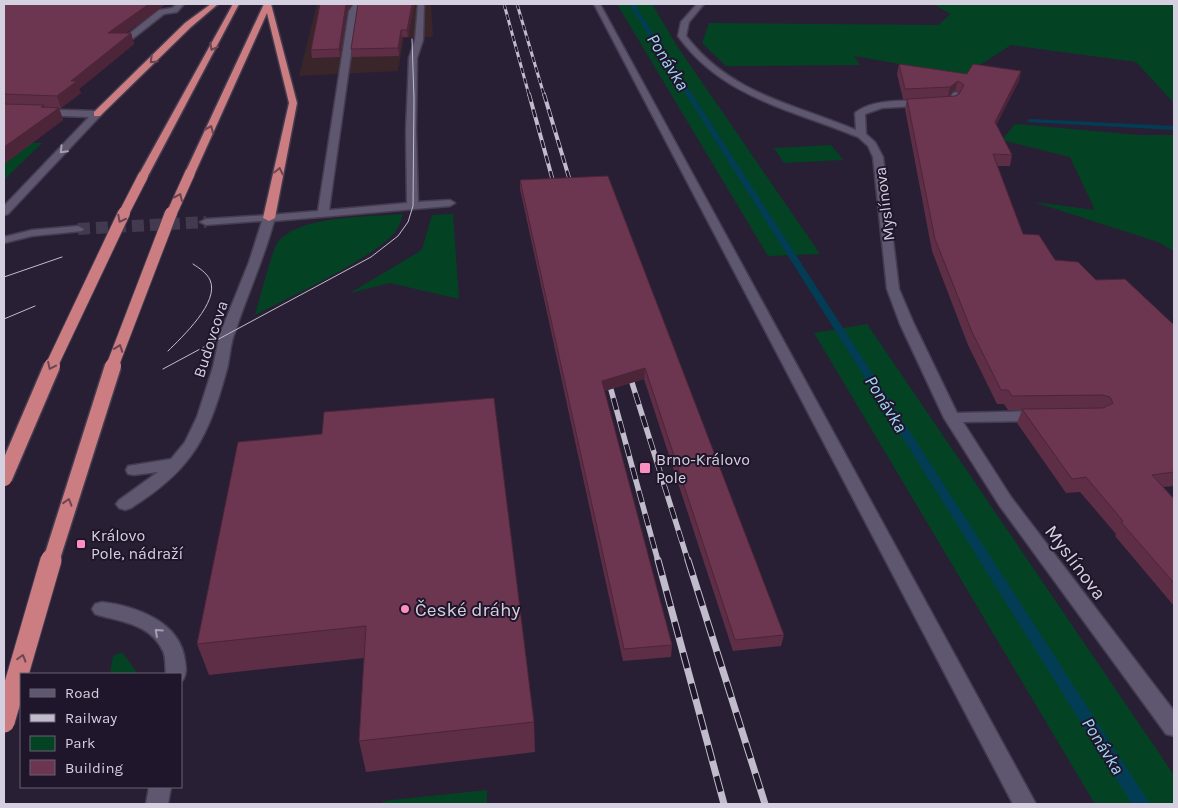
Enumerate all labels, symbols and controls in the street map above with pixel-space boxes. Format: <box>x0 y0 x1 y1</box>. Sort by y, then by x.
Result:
water label: Ponávka <box>642 29 694 95</box>
one-way arrow <box>209 41 219 50</box>
one-way arrow <box>149 54 158 63</box>
one-way arrow <box>203 125 214 134</box>
one-way arrow <box>60 144 69 153</box>
one-way arrow <box>273 166 284 175</box>
street label: Myslínova <box>871 166 898 242</box>
one-way arrow <box>173 193 184 202</box>
one-way arrow <box>117 214 127 223</box>
street label: Budovcova <box>189 298 232 380</box>
one-way arrow <box>113 344 123 353</box>
one-way arrow <box>46 361 57 370</box>
water label: Ponávka <box>860 371 912 437</box>
place label: Brno-Královo Pole <box>656 450 750 487</box>
marker: Brno-Královo Pole <box>638 461 652 475</box>
one-way arrow <box>62 498 72 507</box>
street label: Myslínova <box>1040 521 1110 604</box>
place label: Královo Pole, nádraží <box>91 526 184 563</box>
marker: Královo Pole, nádraží <box>75 538 87 550</box>
place label: České dráhy <box>415 599 520 621</box>
marker: České dráhy <box>399 603 411 615</box>
one-way arrow <box>155 629 164 638</box>
one-way arrow <box>17 654 27 663</box>
legend <box>20 673 182 788</box>
text: Road <box>65 684 100 702</box>
text: Railway <box>65 709 117 727</box>
water label: Ponávka <box>1077 713 1129 779</box>
text: Park <box>65 734 95 752</box>
text: Building <box>65 759 123 777</box>

